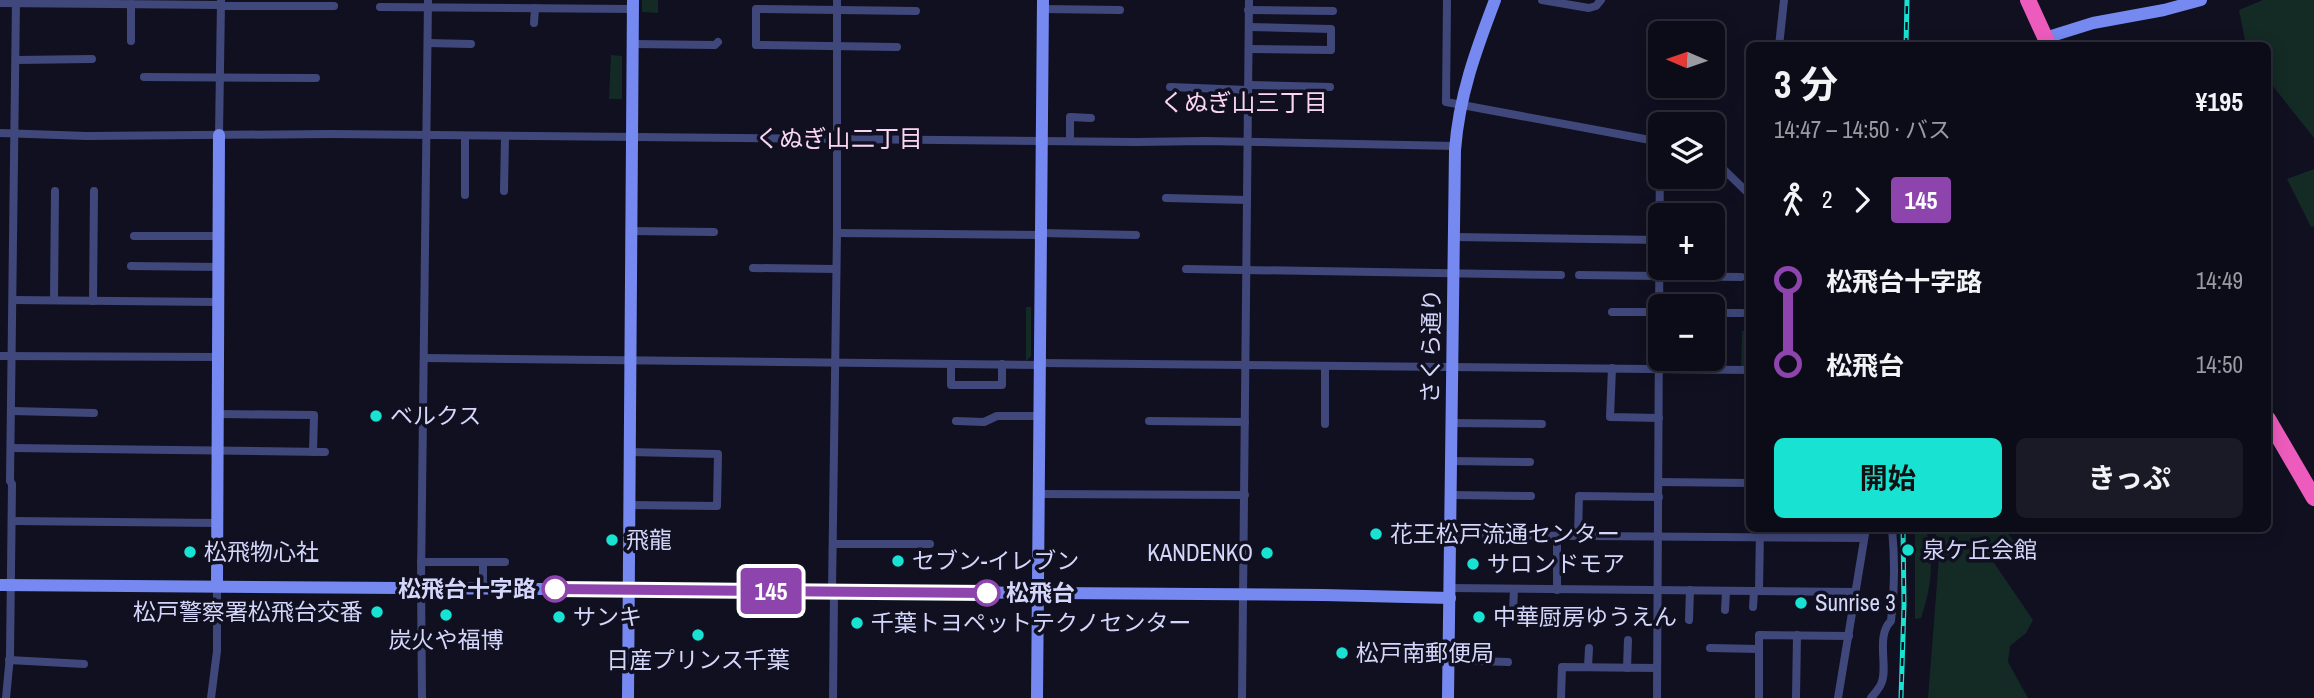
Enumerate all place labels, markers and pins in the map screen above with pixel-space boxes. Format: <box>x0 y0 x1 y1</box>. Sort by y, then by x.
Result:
place label: ベルクス <box>390 400 481 431</box>
marker: ベルクス <box>368 408 384 424</box>
place label: 花王松戸流通センター <box>1390 518 1620 549</box>
place label: 飛龍 <box>626 524 672 555</box>
marker: 花王松戸流通センター <box>1368 526 1384 542</box>
marker: 飛龍 <box>604 532 620 548</box>
place label: 泉ケ丘会館 <box>1922 534 2037 565</box>
place label: 松飛物心社 <box>204 536 319 567</box>
place label: KANDENKO <box>1147 537 1253 568</box>
marker: 泉ケ丘会館 <box>1900 542 1916 558</box>
marker: 松飛物心社 <box>182 544 198 560</box>
place label: セブン-イレブン <box>912 545 1079 576</box>
marker: KANDENKO <box>1259 545 1275 561</box>
place label: サロンドモア <box>1487 548 1625 579</box>
marker: セブン-イレブン <box>890 553 906 569</box>
marker: サロンドモア <box>1465 556 1481 572</box>
place label: 松飛台十字路 <box>398 573 536 604</box>
marker: 松飛台十字路 <box>542 576 568 602</box>
place label: 松飛台 <box>1006 577 1075 608</box>
marker: 松飛台 <box>974 580 1000 606</box>
place label: Sunrise 3 <box>1815 587 1896 618</box>
marker: Sunrise 3 <box>1793 595 1809 611</box>
place label: 松戸警察署松飛台交番 <box>133 596 363 627</box>
place label: サンキ <box>573 601 642 632</box>
place label: 中華厨房ゆうえん <box>1493 601 1677 632</box>
marker: 松戸警察署松飛台交番 <box>369 604 385 620</box>
marker: 炭火や福博 <box>438 607 454 623</box>
place label: 千葉トヨペットテクノセンター <box>871 607 1192 638</box>
marker: サンキ <box>551 609 567 625</box>
marker: 中華厨房ゆうえん <box>1471 609 1487 625</box>
marker: 千葉トヨペットテクノセンター <box>849 615 865 631</box>
place label: 炭火や福博 <box>389 624 504 655</box>
marker: 日産プリンス千葉 <box>690 627 706 643</box>
place label: 松戸南郵便局 <box>1356 637 1494 668</box>
place label: 日産プリンス千葉 <box>606 644 790 675</box>
marker: 松戸南郵便局 <box>1334 645 1350 661</box>

